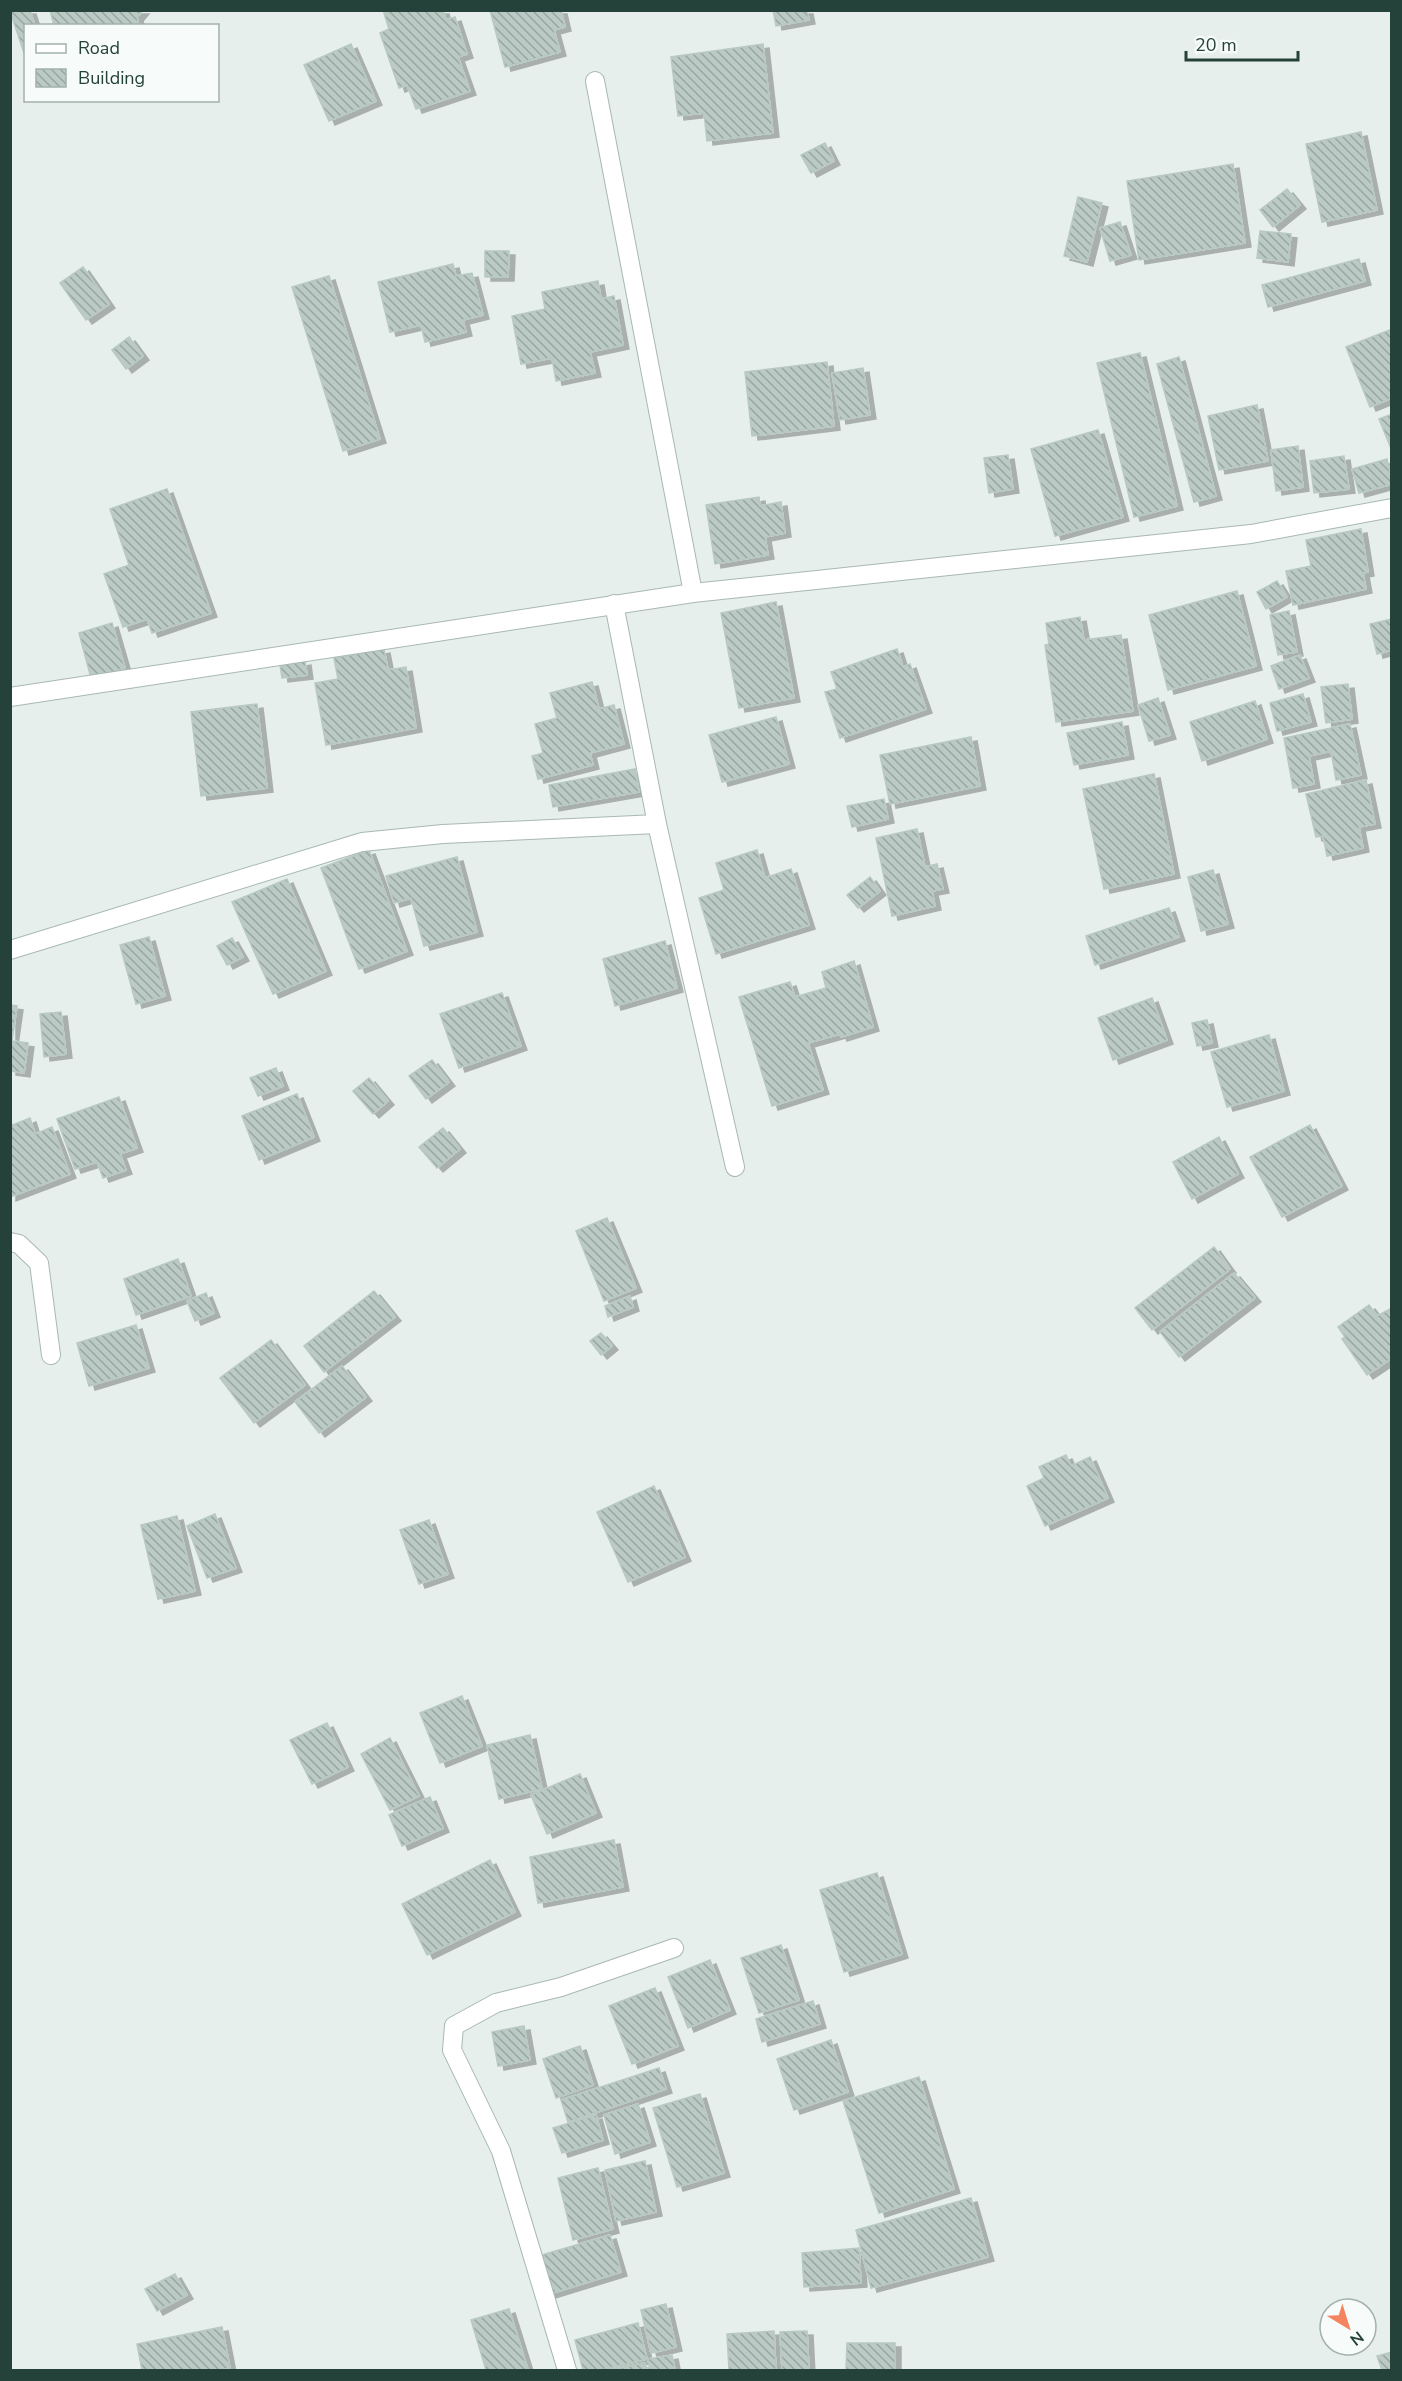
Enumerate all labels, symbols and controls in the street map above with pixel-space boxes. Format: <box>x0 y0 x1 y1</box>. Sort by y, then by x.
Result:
legend <box>24 24 219 102</box>
scale bar <box>1186 24 1298 62</box>
text: 20 m <box>1195 33 1237 57</box>
text: Road <box>78 36 120 60</box>
text: Building <box>78 66 145 90</box>
north arrow <box>1318 2297 1378 2357</box>
text: N <box>1345 2326 1368 2350</box>

